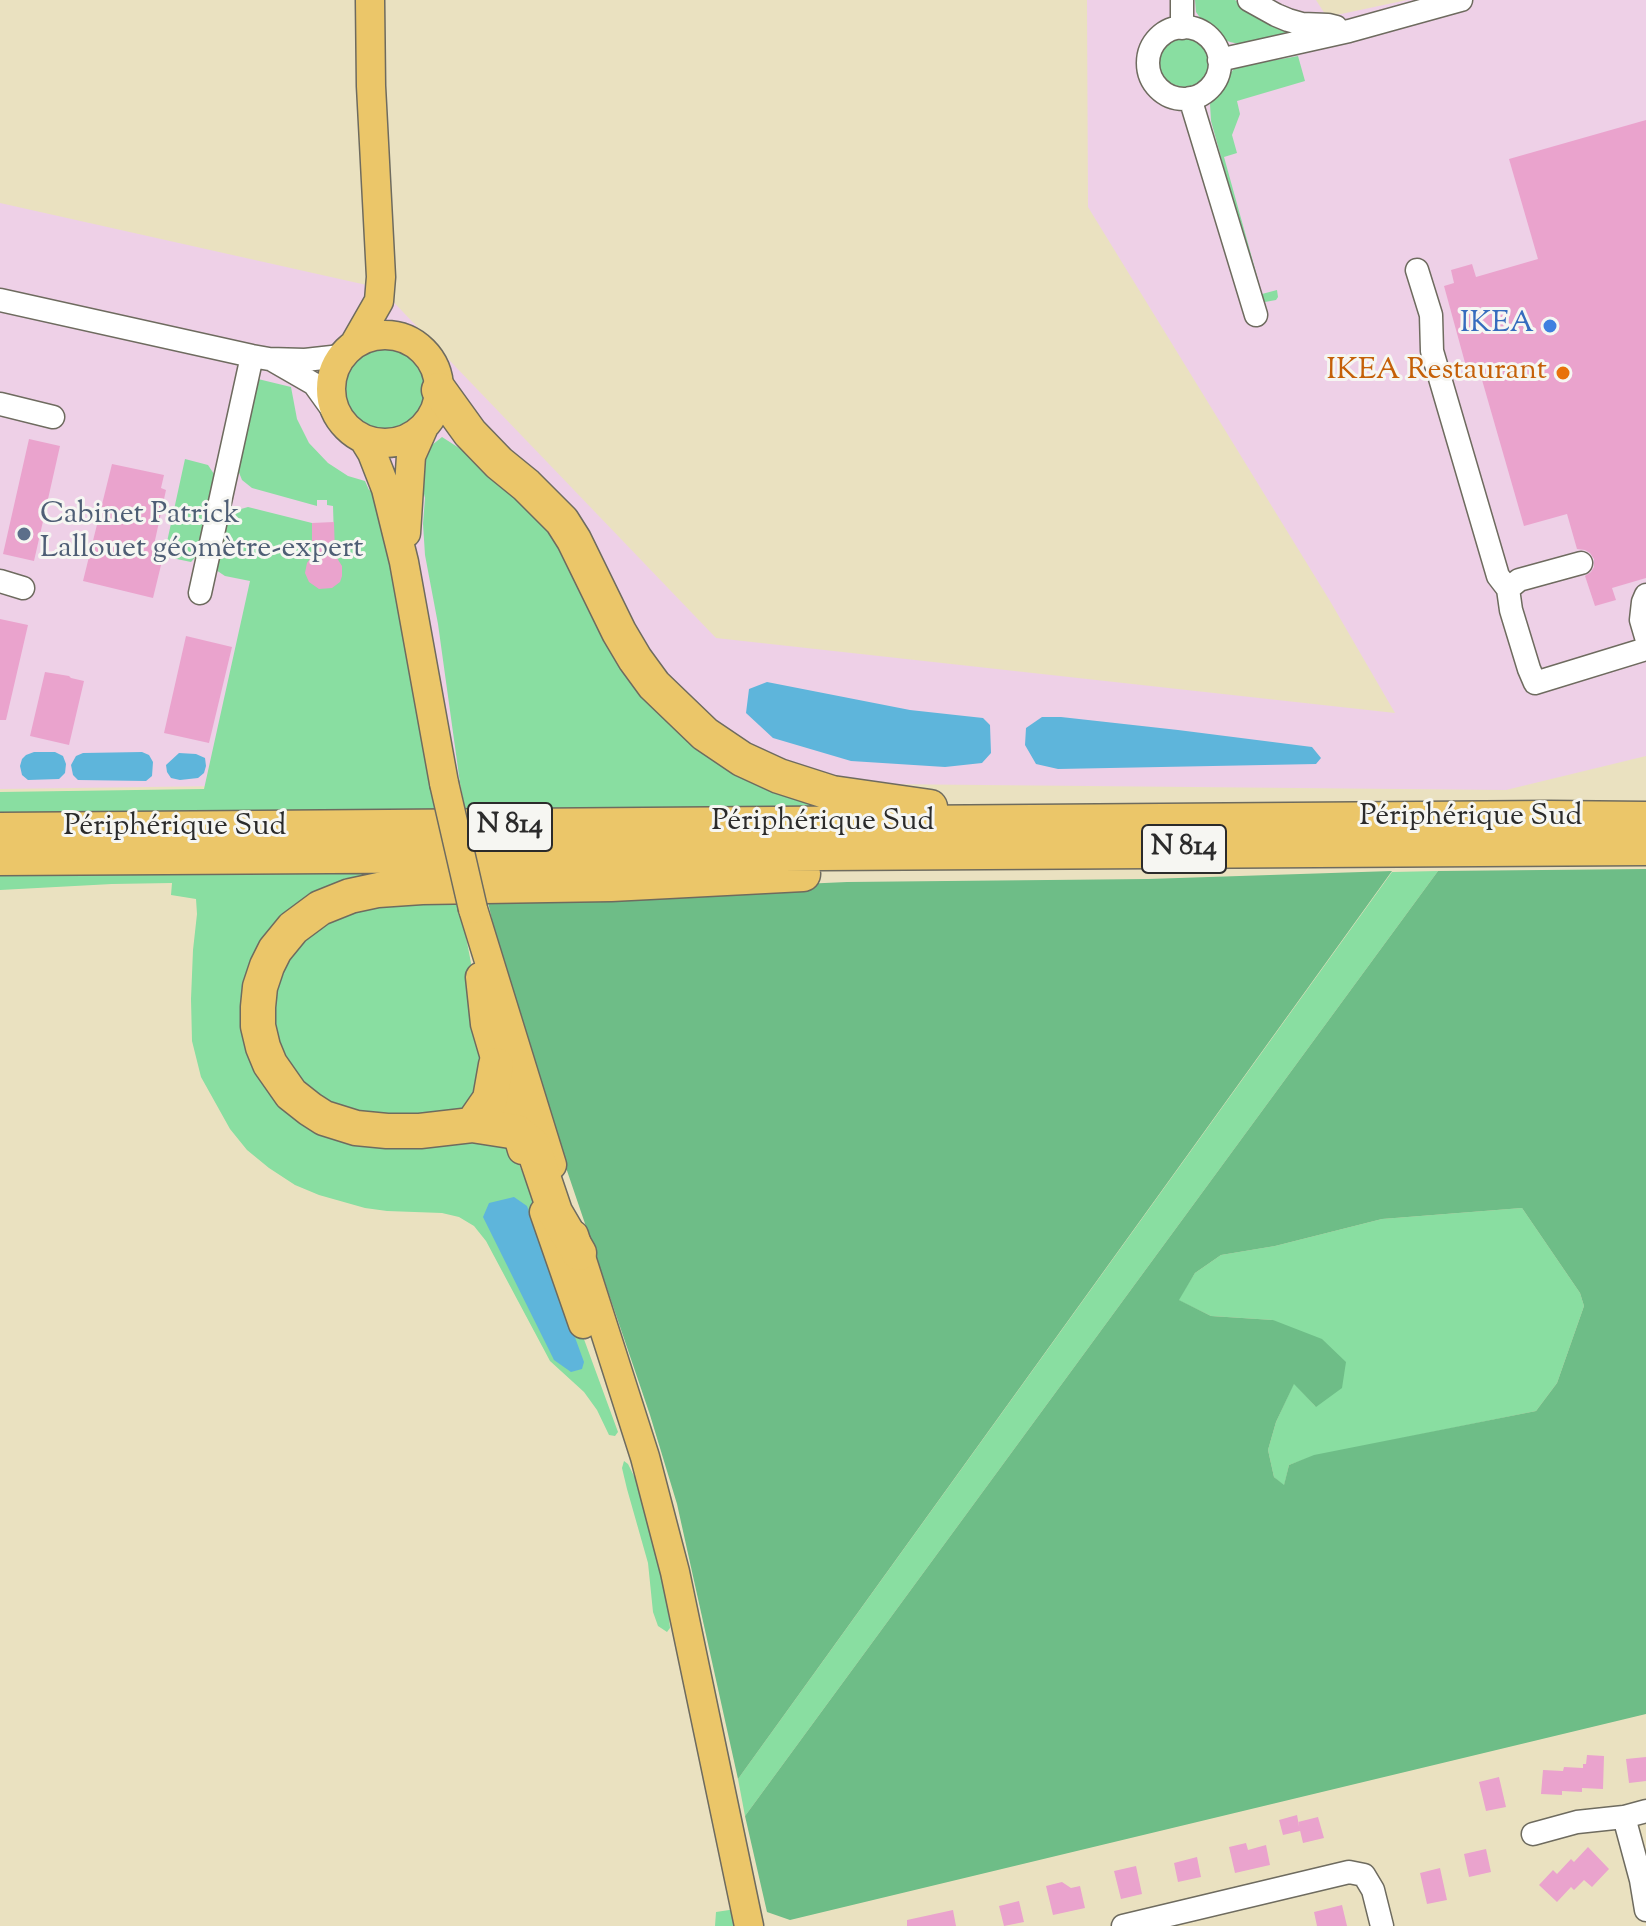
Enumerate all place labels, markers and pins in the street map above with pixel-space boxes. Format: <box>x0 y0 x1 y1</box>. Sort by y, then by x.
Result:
place label: IKEA <box>1460 308 1534 344</box>
marker: IKEA <box>1541 317 1559 335</box>
place label: IKEA Restaurant <box>1326 355 1547 391</box>
marker: IKEA Restaurant <box>1554 364 1572 382</box>
place label: Cabinet Patrick Lallouet géomètre-expert <box>40 499 363 570</box>
marker: Cabinet Patrick Lallouet géomètre-expert <box>15 525 33 543</box>

